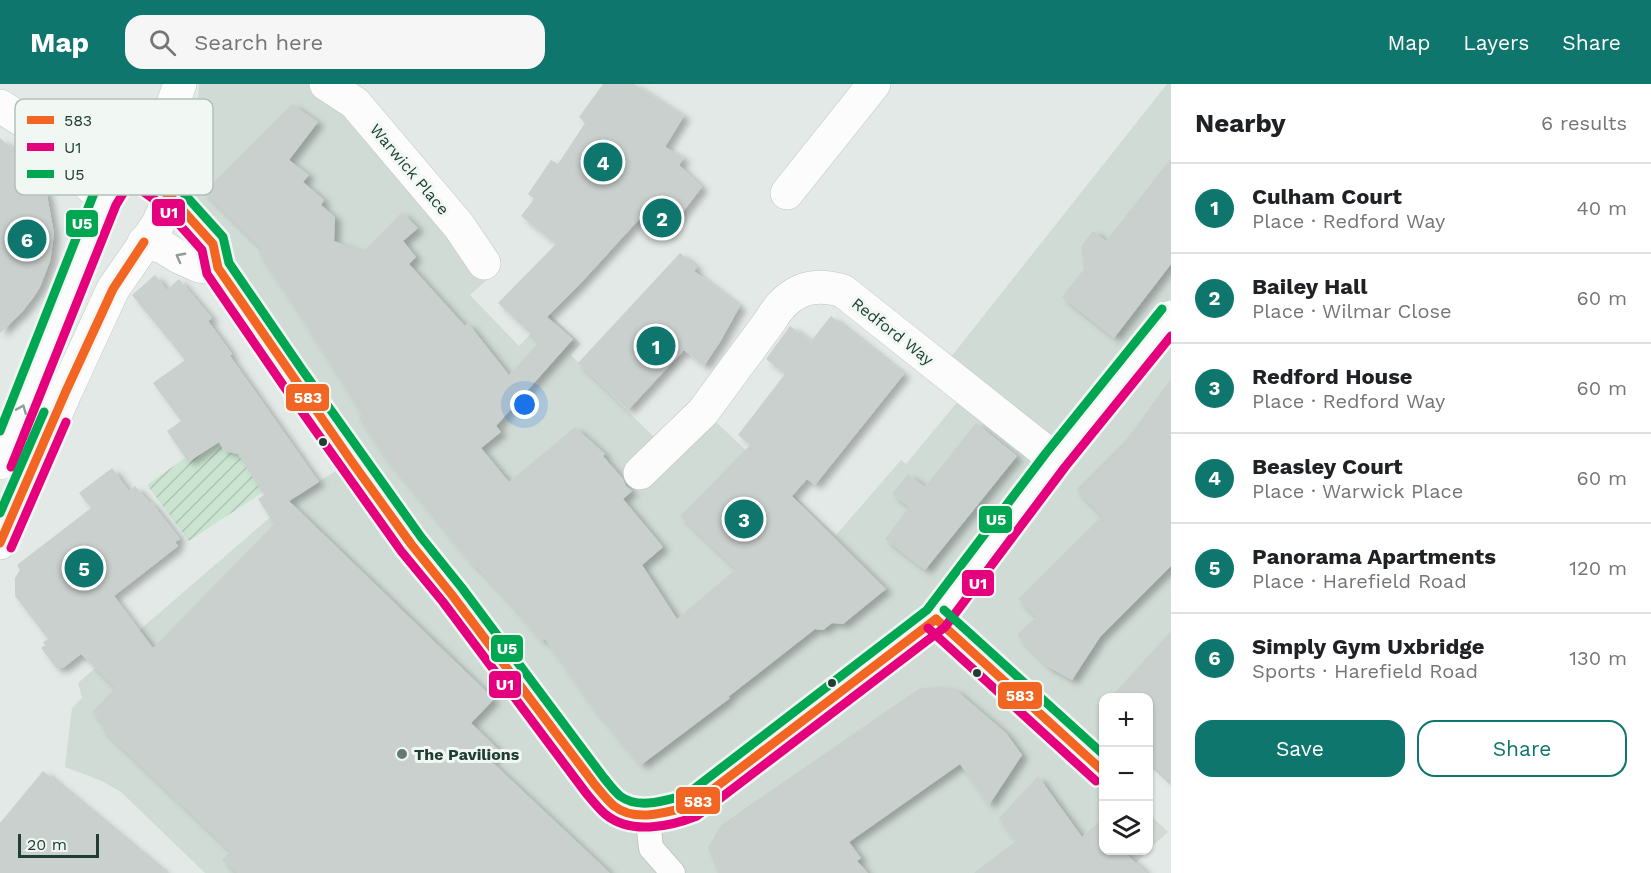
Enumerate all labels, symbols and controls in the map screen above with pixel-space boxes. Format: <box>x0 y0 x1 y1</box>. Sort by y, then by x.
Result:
search box <box>125 15 545 69</box>
text: Map <box>30 26 89 59</box>
icon: search <box>146 26 179 59</box>
text: Search here <box>194 30 323 55</box>
text: Map <box>1387 30 1430 55</box>
text: Layers <box>1463 30 1529 55</box>
text: Share <box>1562 30 1621 55</box>
legend <box>15 99 213 195</box>
text: Nearby <box>1195 108 1286 138</box>
text: 583 <box>64 111 92 130</box>
text: 6 results <box>1541 111 1627 135</box>
street label: Warwick Place <box>366 120 453 219</box>
text: U1 <box>64 138 82 157</box>
pin: 4 <box>584 140 622 184</box>
text: U5 <box>64 165 85 184</box>
text: Culham Court <box>1252 184 1402 209</box>
pin: 2 <box>642 196 682 240</box>
text: 1 <box>1210 196 1219 220</box>
text: 40 m <box>1576 196 1627 220</box>
line badge: U1 <box>151 198 186 227</box>
text: U1 <box>160 203 178 222</box>
line badge: U5 <box>65 209 99 238</box>
text: Place · Redford Way <box>1252 209 1445 233</box>
text: U5 <box>72 214 92 233</box>
pin: 6 <box>8 216 46 262</box>
one-way arrow <box>176 253 187 264</box>
text: Bailey Hall <box>1252 274 1367 299</box>
text: 2 <box>1209 286 1220 310</box>
text: 60 m <box>1577 286 1627 310</box>
street label: Redford Way <box>848 294 938 370</box>
text: Place · Wilmar Close <box>1252 299 1452 323</box>
pin: 1 <box>636 324 676 368</box>
text: Redford House <box>1252 364 1413 389</box>
text: 3 <box>1209 376 1220 400</box>
text: 60 m <box>1577 376 1627 400</box>
line badge: 583 <box>285 383 330 412</box>
text: 583 <box>294 388 322 407</box>
text: Place · Redford Way <box>1252 389 1445 413</box>
your location <box>510 390 539 419</box>
one-way arrow <box>15 404 27 415</box>
unlabelled marker <box>317 436 329 448</box>
text: Beasley Court <box>1252 454 1403 479</box>
text: 4 <box>1208 466 1221 490</box>
text: 60 m <box>1577 466 1627 490</box>
text: Place · Warwick Place <box>1252 479 1463 503</box>
pin: 3 <box>724 496 764 542</box>
line badge: U5 <box>978 505 1013 534</box>
text: U5 <box>986 510 1006 529</box>
text: Panorama Apartments <box>1252 544 1496 569</box>
pin: 5 <box>64 546 104 590</box>
text: 5 <box>1209 556 1220 580</box>
text: 120 m <box>1569 556 1627 580</box>
line badge: U1 <box>961 569 995 597</box>
text: Place · Harefield Road <box>1252 569 1467 593</box>
text: U1 <box>969 574 987 593</box>
line badge: U5 <box>490 634 524 663</box>
text: Simply Gym Uxbridge <box>1252 634 1484 659</box>
text: U5 <box>497 639 517 658</box>
text: 6 <box>1208 646 1221 670</box>
text: 130 m <box>1569 646 1627 670</box>
text: Sports · Harefield Road <box>1252 659 1478 683</box>
unlabelled marker <box>971 667 983 679</box>
line badge: U1 <box>488 670 522 699</box>
text: U1 <box>496 675 514 694</box>
unlabelled marker <box>826 677 838 689</box>
line badge: 583 <box>997 681 1043 710</box>
text: 583 <box>1006 686 1034 705</box>
map controls <box>1099 693 1153 855</box>
button: + <box>1099 693 1153 747</box>
button: Save <box>1195 720 1405 777</box>
button: Share <box>1417 720 1627 777</box>
place label: The Pavilions <box>414 745 520 764</box>
marker: The Pavilions <box>395 747 409 761</box>
button: − <box>1099 747 1153 801</box>
line badge: 583 <box>675 786 721 815</box>
text: 583 <box>684 792 712 811</box>
button: layers <box>1099 801 1153 855</box>
scale bar <box>18 831 99 858</box>
text: 20 m <box>27 835 67 854</box>

